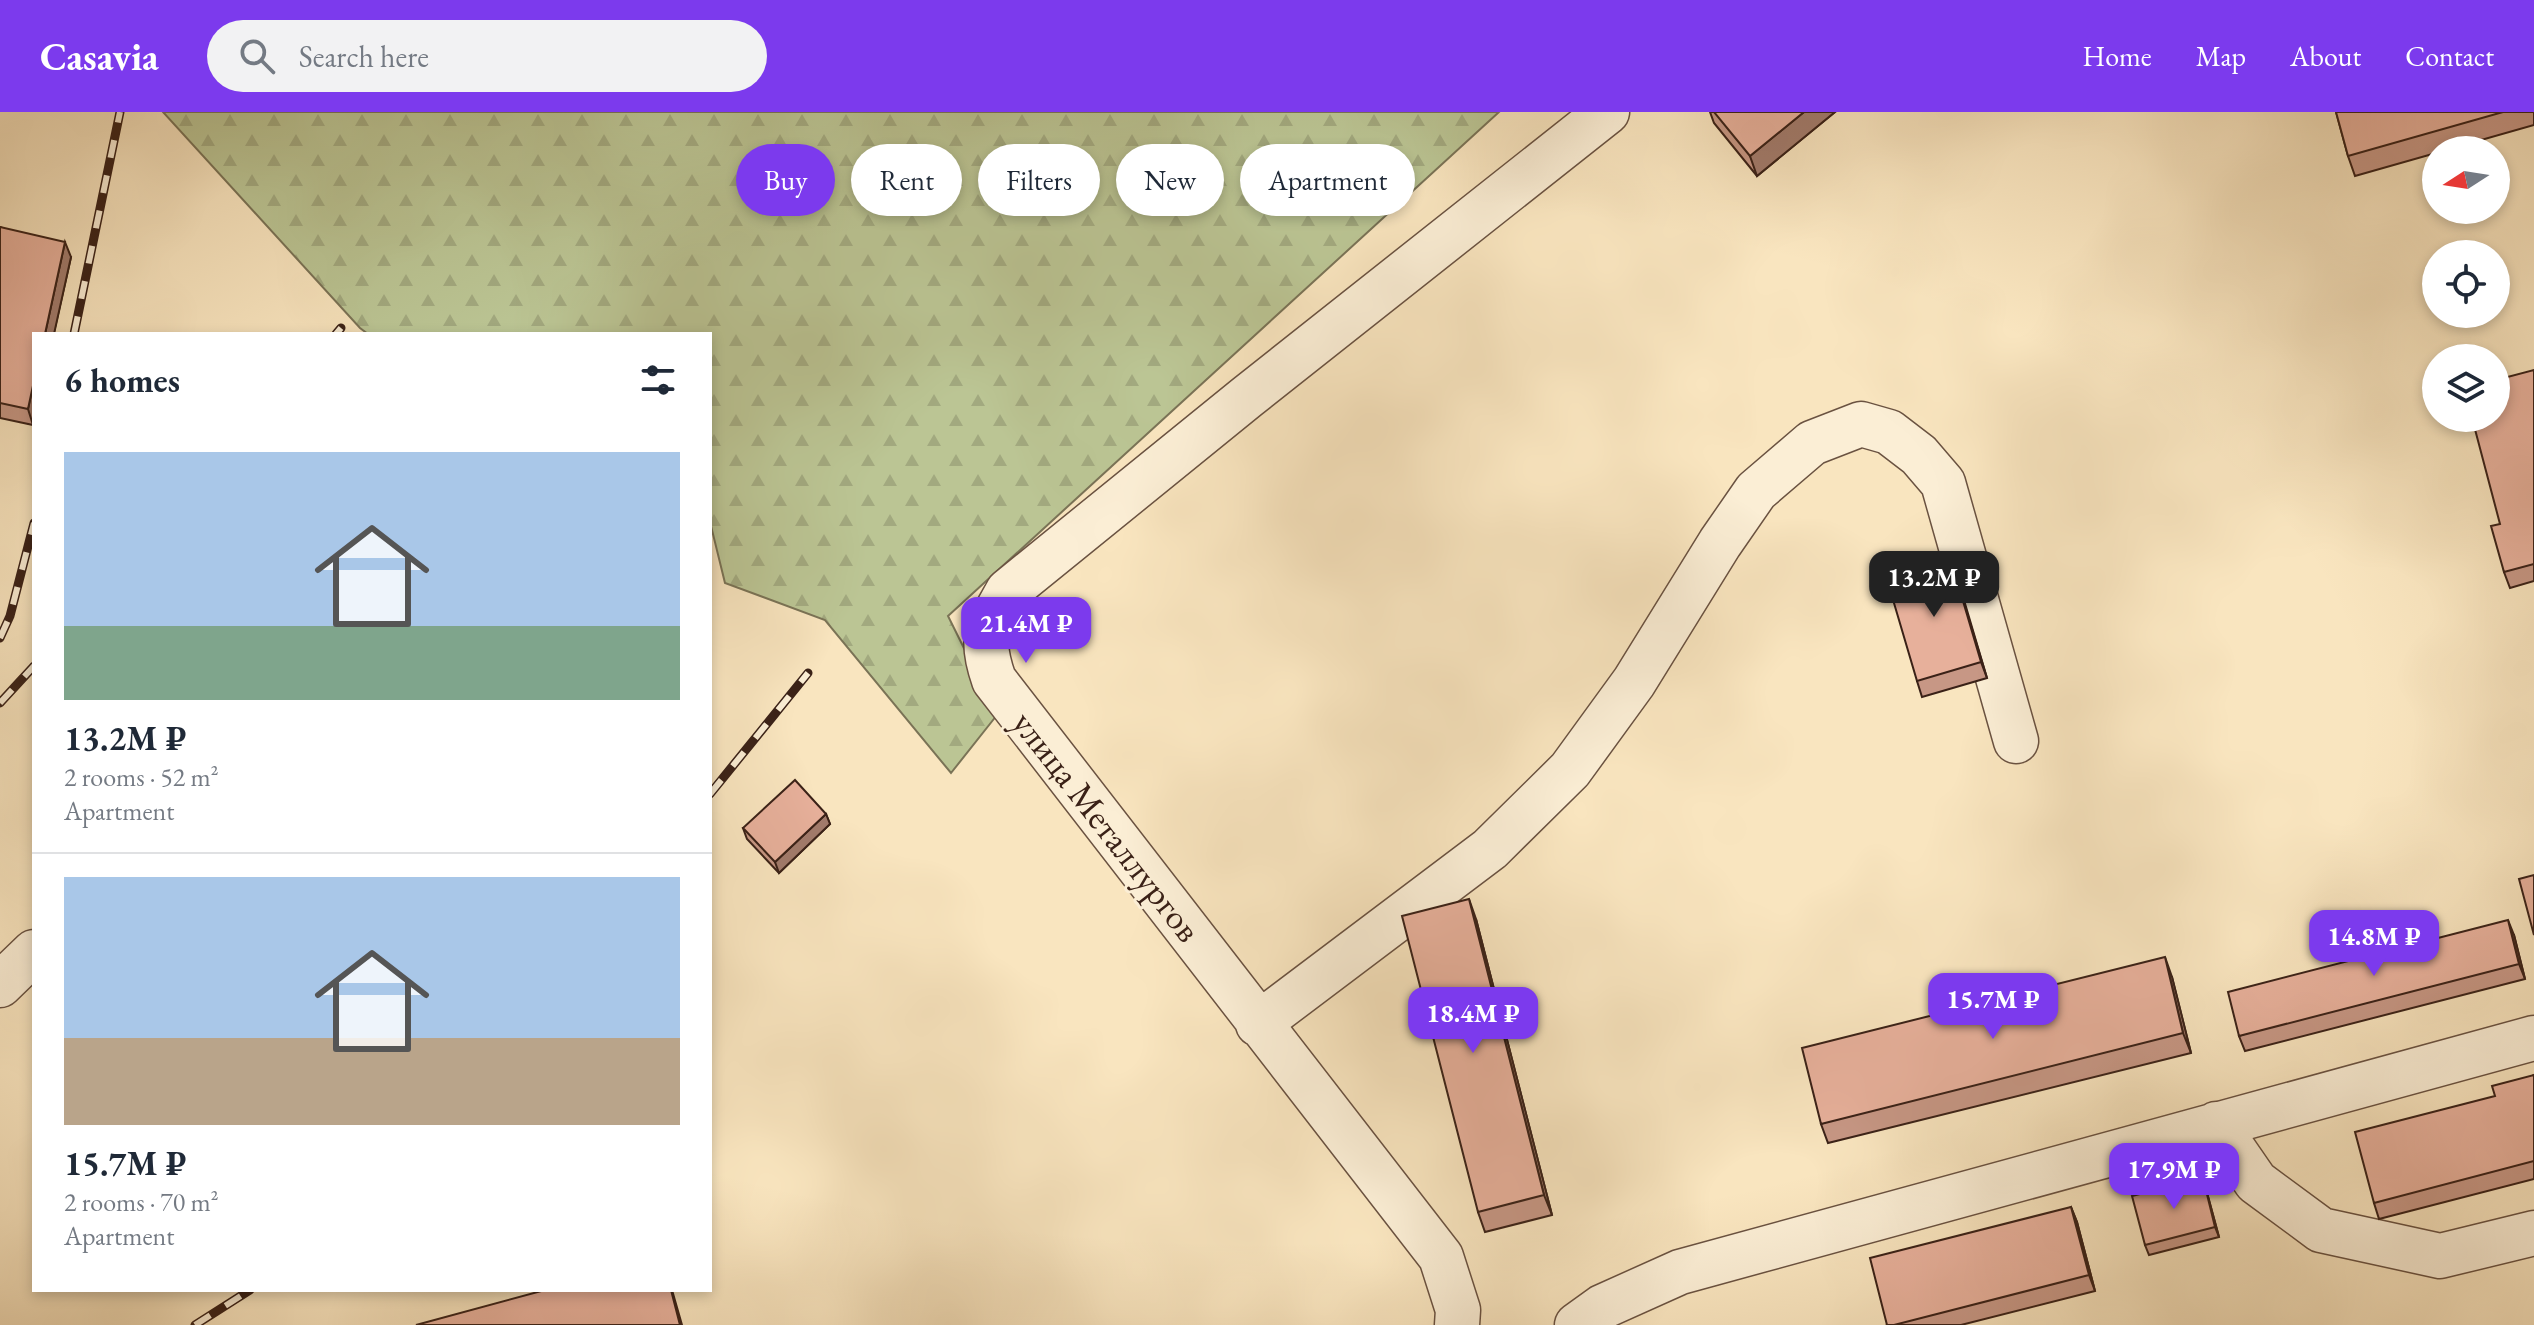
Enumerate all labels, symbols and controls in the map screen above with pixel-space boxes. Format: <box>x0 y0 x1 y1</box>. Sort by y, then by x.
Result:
search box <box>207 20 767 92</box>
text: Casavia <box>40 32 159 81</box>
icon: search <box>235 34 279 78</box>
text: Search here <box>299 37 429 76</box>
text: Home <box>2082 38 2152 74</box>
text: Map <box>2196 38 2246 74</box>
text: About <box>2290 38 2361 74</box>
text: Contact <box>2405 38 2494 74</box>
north arrow <box>2422 136 2510 224</box>
map controls <box>2422 136 2510 432</box>
chip: Buy <box>736 144 835 216</box>
chip: Rent <box>851 144 962 216</box>
chip: Filters <box>978 144 1100 216</box>
chip: New <box>1116 144 1224 216</box>
chip: Apartment <box>1240 144 1415 216</box>
button: locate <box>2422 240 2510 328</box>
button: layers <box>2422 344 2510 432</box>
text: 6 homes <box>64 358 180 402</box>
icon: filters <box>636 358 680 402</box>
icon: home <box>300 504 444 648</box>
pin: 13.2M ₽ <box>1860 551 2008 619</box>
text: 13.2M ₽ <box>1887 560 1981 594</box>
pin: 21.4M ₽ <box>952 597 1100 665</box>
text: 21.4M ₽ <box>979 606 1073 640</box>
street label: улица Металлургов <box>1002 701 1212 951</box>
text: 13.2M ₽ <box>64 716 187 760</box>
text: 2 rooms · 52 m² <box>64 760 219 794</box>
text: Apartment <box>64 794 174 828</box>
pin: 14.8M ₽ <box>2300 910 2448 978</box>
text: 14.8M ₽ <box>2327 919 2421 953</box>
icon: home <box>300 929 444 1073</box>
pin: 15.7M ₽ <box>1919 973 2067 1041</box>
text: 15.7M ₽ <box>1946 982 2040 1016</box>
pin: 18.4M ₽ <box>1399 987 1547 1055</box>
text: 18.4M ₽ <box>1426 996 1520 1030</box>
text: 15.7M ₽ <box>64 1141 187 1185</box>
pin: 17.9M ₽ <box>2100 1143 2248 1211</box>
text: 17.9M ₽ <box>2127 1152 2221 1186</box>
text: 2 rooms · 70 m² <box>64 1185 219 1219</box>
text: Apartment <box>64 1219 174 1253</box>

